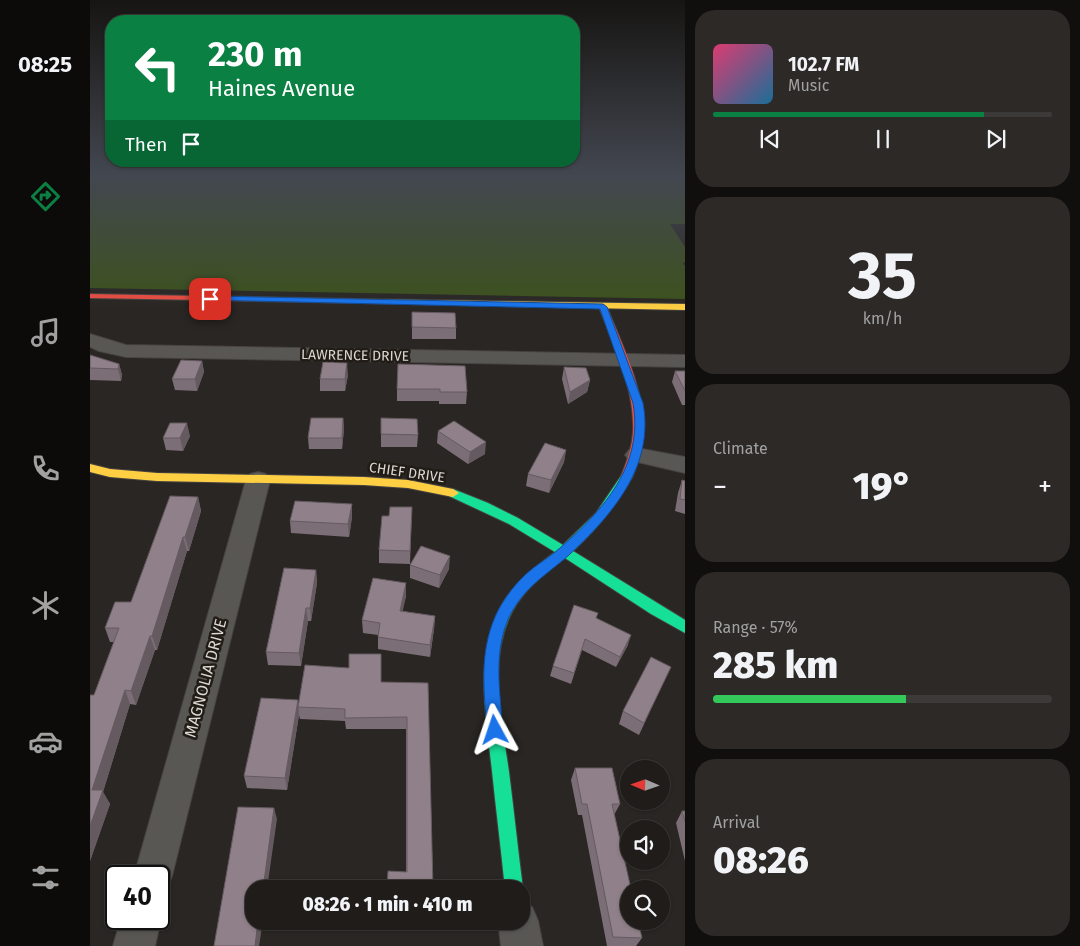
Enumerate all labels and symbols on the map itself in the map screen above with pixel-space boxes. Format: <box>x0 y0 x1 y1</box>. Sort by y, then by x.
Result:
pin <box>189 278 231 320</box>
street label: LAWRENCE DRIVE <box>301 346 409 365</box>
street label: CHIEF DRIVE <box>368 459 446 486</box>
street label: MAGNOLIA DRIVE <box>181 617 230 739</box>
position arrow <box>468 703 520 755</box>
north arrow <box>620 760 670 810</box>
speed limit sign: 40 <box>105 865 170 930</box>

